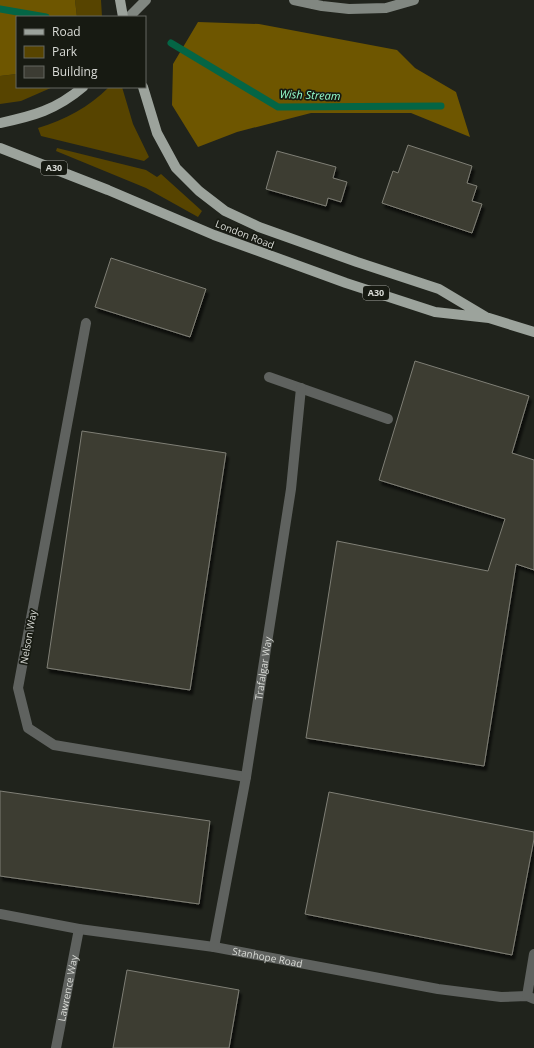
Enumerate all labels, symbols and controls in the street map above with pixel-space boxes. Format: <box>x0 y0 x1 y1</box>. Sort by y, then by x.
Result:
legend <box>16 16 146 88</box>
text: Road <box>52 23 81 40</box>
text: Park <box>52 43 78 60</box>
text: Building <box>52 63 98 80</box>
water label: Wish Stream <box>279 86 341 103</box>
road number: A30 <box>41 161 67 175</box>
street label: London Road <box>213 216 277 252</box>
road number: A30 <box>363 286 389 300</box>
street label: Nelson Way <box>16 608 40 665</box>
street label: Trafalgar Way <box>251 635 275 701</box>
street label: Stanhope Road <box>231 944 304 970</box>
street label: Lawrence Way <box>54 953 81 1022</box>

